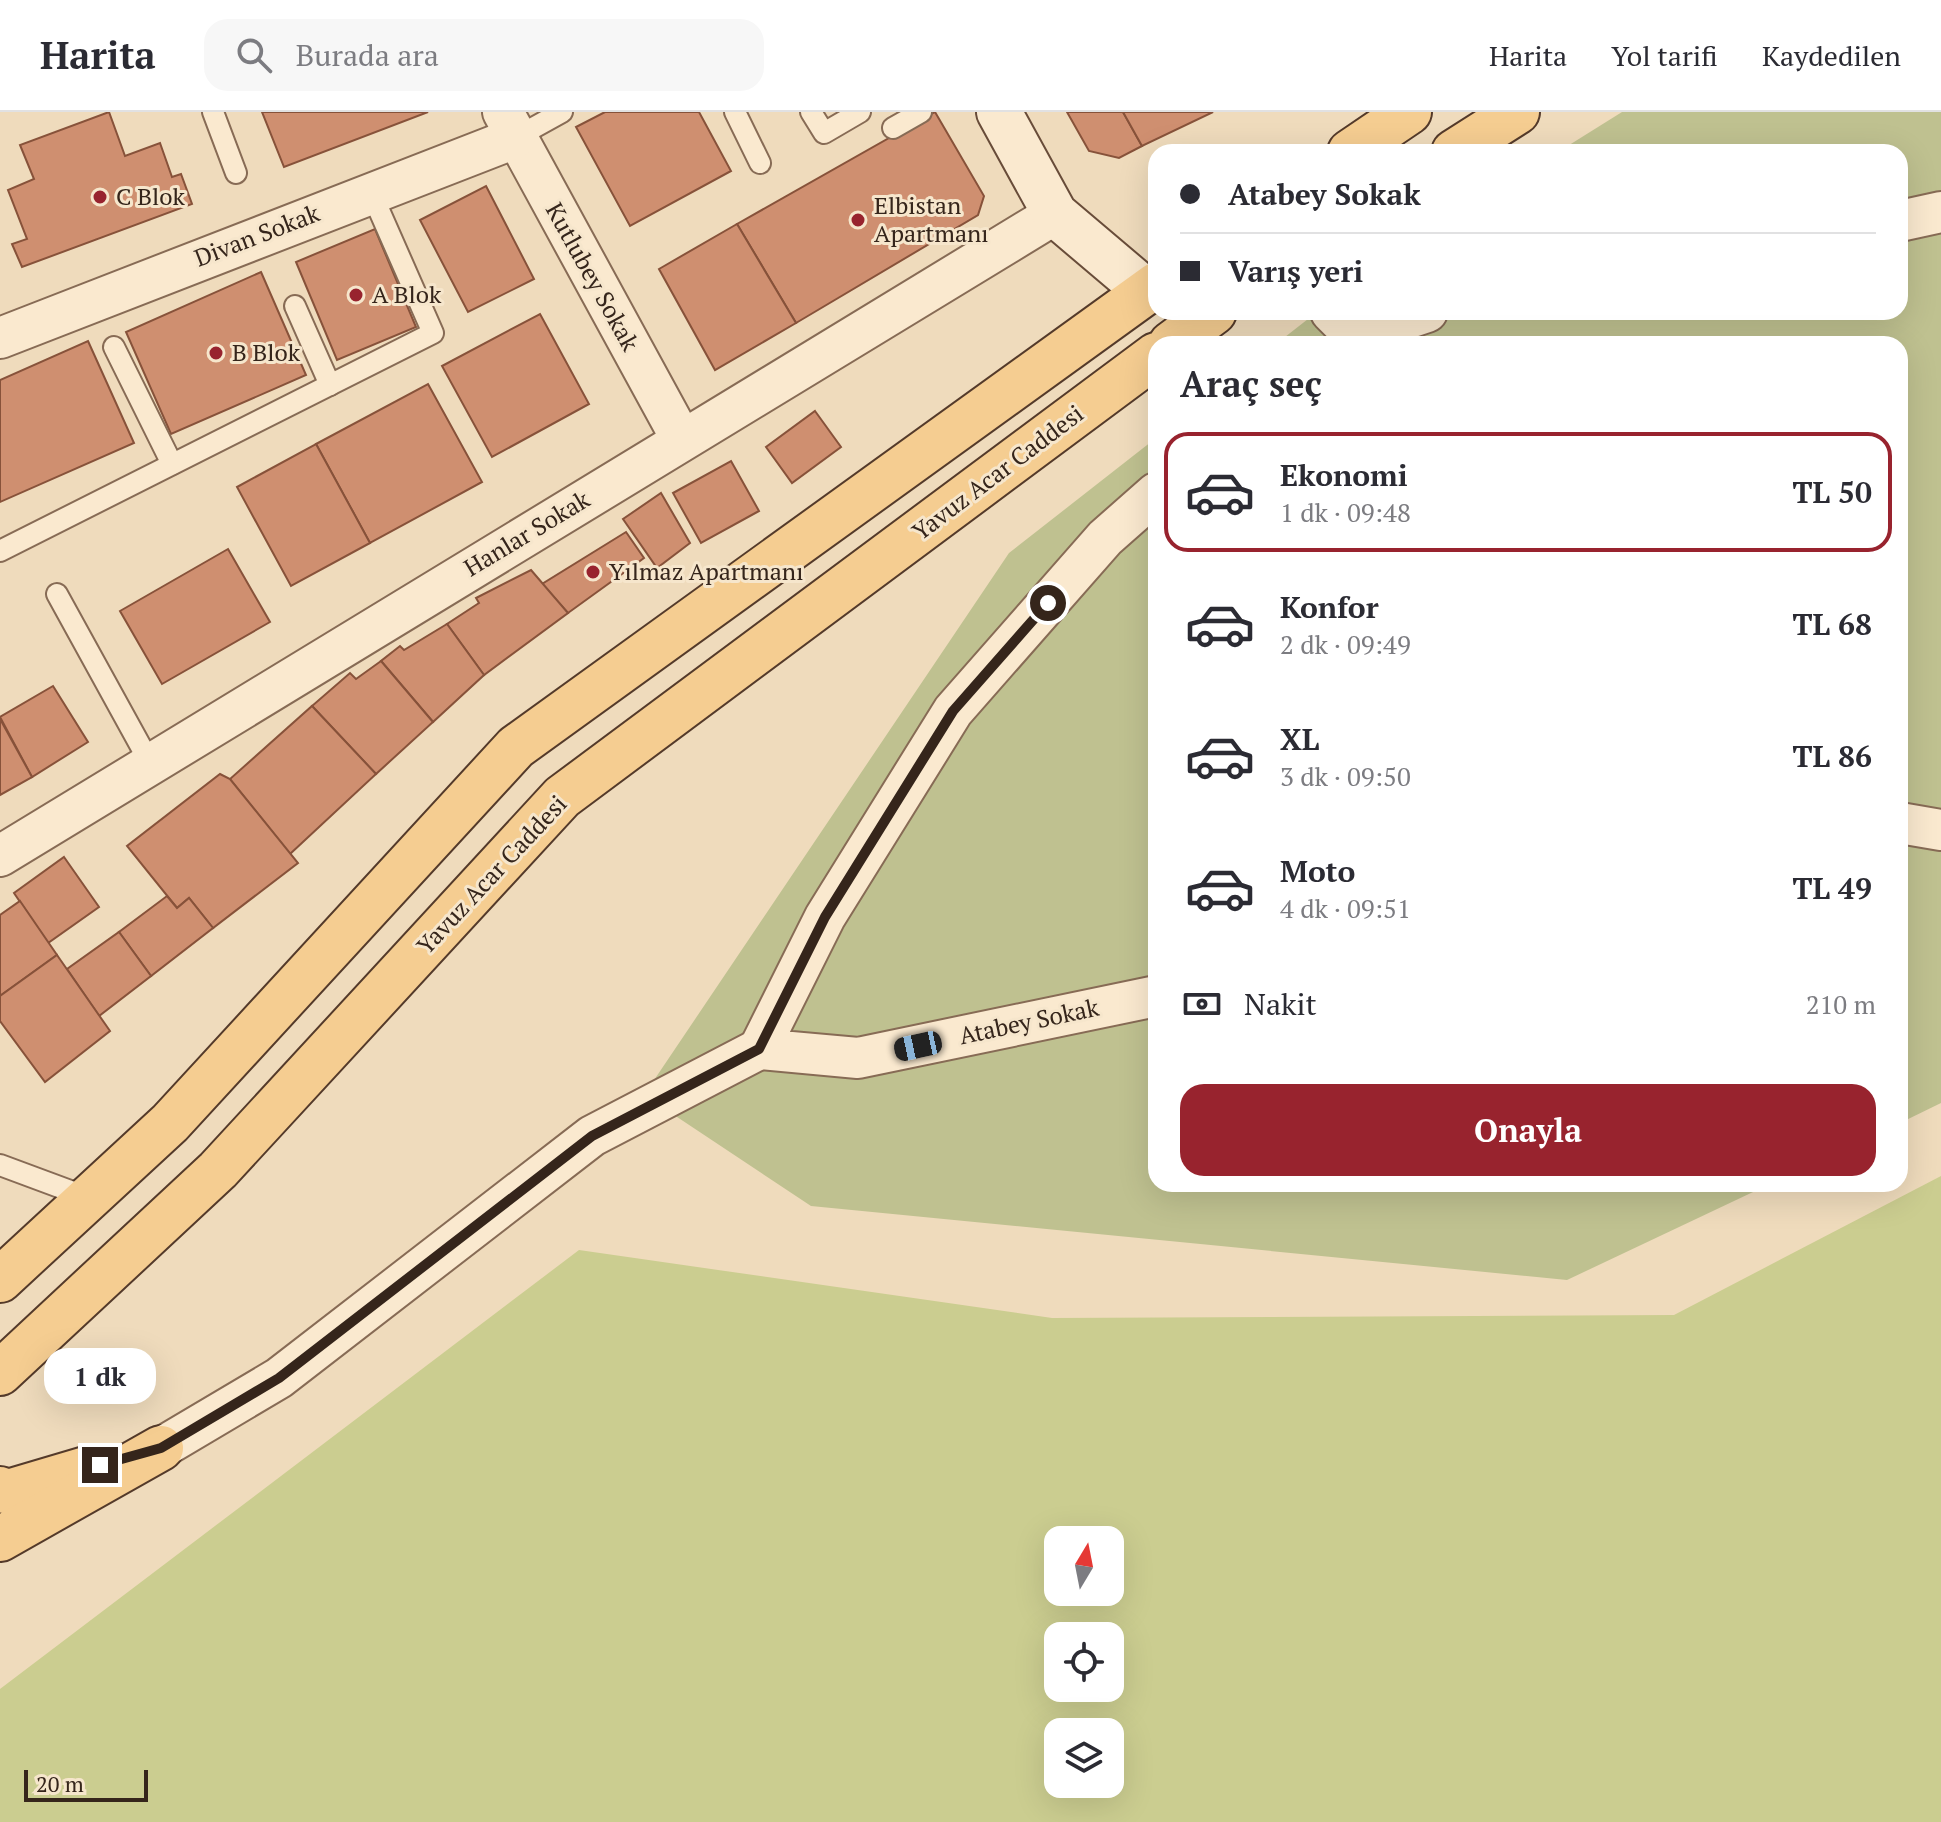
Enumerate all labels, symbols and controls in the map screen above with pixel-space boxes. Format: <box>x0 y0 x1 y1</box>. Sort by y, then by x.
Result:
search box <box>204 19 764 91</box>
text: Harita <box>40 30 156 80</box>
icon: search <box>232 33 276 77</box>
text: Burada ara <box>296 35 439 75</box>
text: Harita <box>1489 37 1567 74</box>
text: Yol tarifi <box>1611 37 1718 74</box>
text: Kaydedilen <box>1762 37 1901 74</box>
text: Atabey Sokak <box>1228 174 1421 214</box>
place label: C Blok <box>116 180 186 212</box>
marker: C Blok <box>91 188 109 206</box>
place label: Elbistan Apartmanı <box>874 189 989 249</box>
street label: Divan Sokak <box>189 196 324 274</box>
street label: Kutlubey Sokak <box>539 197 647 357</box>
marker: Elbistan Apartmanı <box>849 211 867 229</box>
text: Varış yeri <box>1228 251 1363 291</box>
place label: A Blok <box>372 278 442 310</box>
marker: A Blok <box>347 286 365 304</box>
place label: B Blok <box>232 336 301 368</box>
marker: B Blok <box>207 344 225 362</box>
text: Araç seç <box>1180 360 1322 407</box>
street label: Yavuz Acar Caddesi <box>905 397 1089 547</box>
text: Ekonomi <box>1280 455 1408 495</box>
icon: car <box>1184 456 1256 528</box>
text: TL 50 <box>1793 472 1872 512</box>
street label: Hanlar Sokak <box>458 483 596 583</box>
text: 1 dk · 09:48 <box>1280 495 1411 529</box>
place label: Yılmaz Apartmanı <box>609 555 803 587</box>
marker: Yılmaz Apartmanı <box>584 563 602 581</box>
route start <box>1030 585 1066 621</box>
text: Konfor <box>1280 587 1379 627</box>
icon: car <box>1184 588 1256 660</box>
text: TL 68 <box>1793 604 1872 644</box>
text: 2 dk · 09:49 <box>1280 627 1411 661</box>
text: XL <box>1280 719 1319 759</box>
icon: car <box>1184 720 1256 792</box>
text: TL 86 <box>1793 736 1872 776</box>
text: 3 dk · 09:50 <box>1280 759 1411 793</box>
street label: Yavuz Acar Caddesi <box>409 788 573 961</box>
text: Moto <box>1280 851 1355 891</box>
icon: car <box>1184 852 1256 924</box>
text: TL 49 <box>1793 868 1872 908</box>
text: 4 dk · 09:51 <box>1280 891 1411 925</box>
icon: cash <box>1180 982 1224 1026</box>
text: Nakit <box>1244 984 1317 1024</box>
text: 210 m <box>1806 987 1876 1021</box>
street label: Atabey Sokak <box>956 990 1102 1051</box>
car <box>892 1029 944 1063</box>
button: Onayla <box>1180 1084 1876 1176</box>
callout: 1 dk <box>44 1349 156 1405</box>
text: 1 dk <box>74 1359 126 1393</box>
route end <box>82 1447 118 1483</box>
north arrow <box>1044 1526 1124 1606</box>
map controls <box>1044 1526 1124 1798</box>
button: locate <box>1044 1622 1124 1702</box>
button: layers <box>1044 1718 1124 1798</box>
scale bar <box>24 1766 148 1802</box>
text: 20 m <box>36 1769 84 1798</box>

